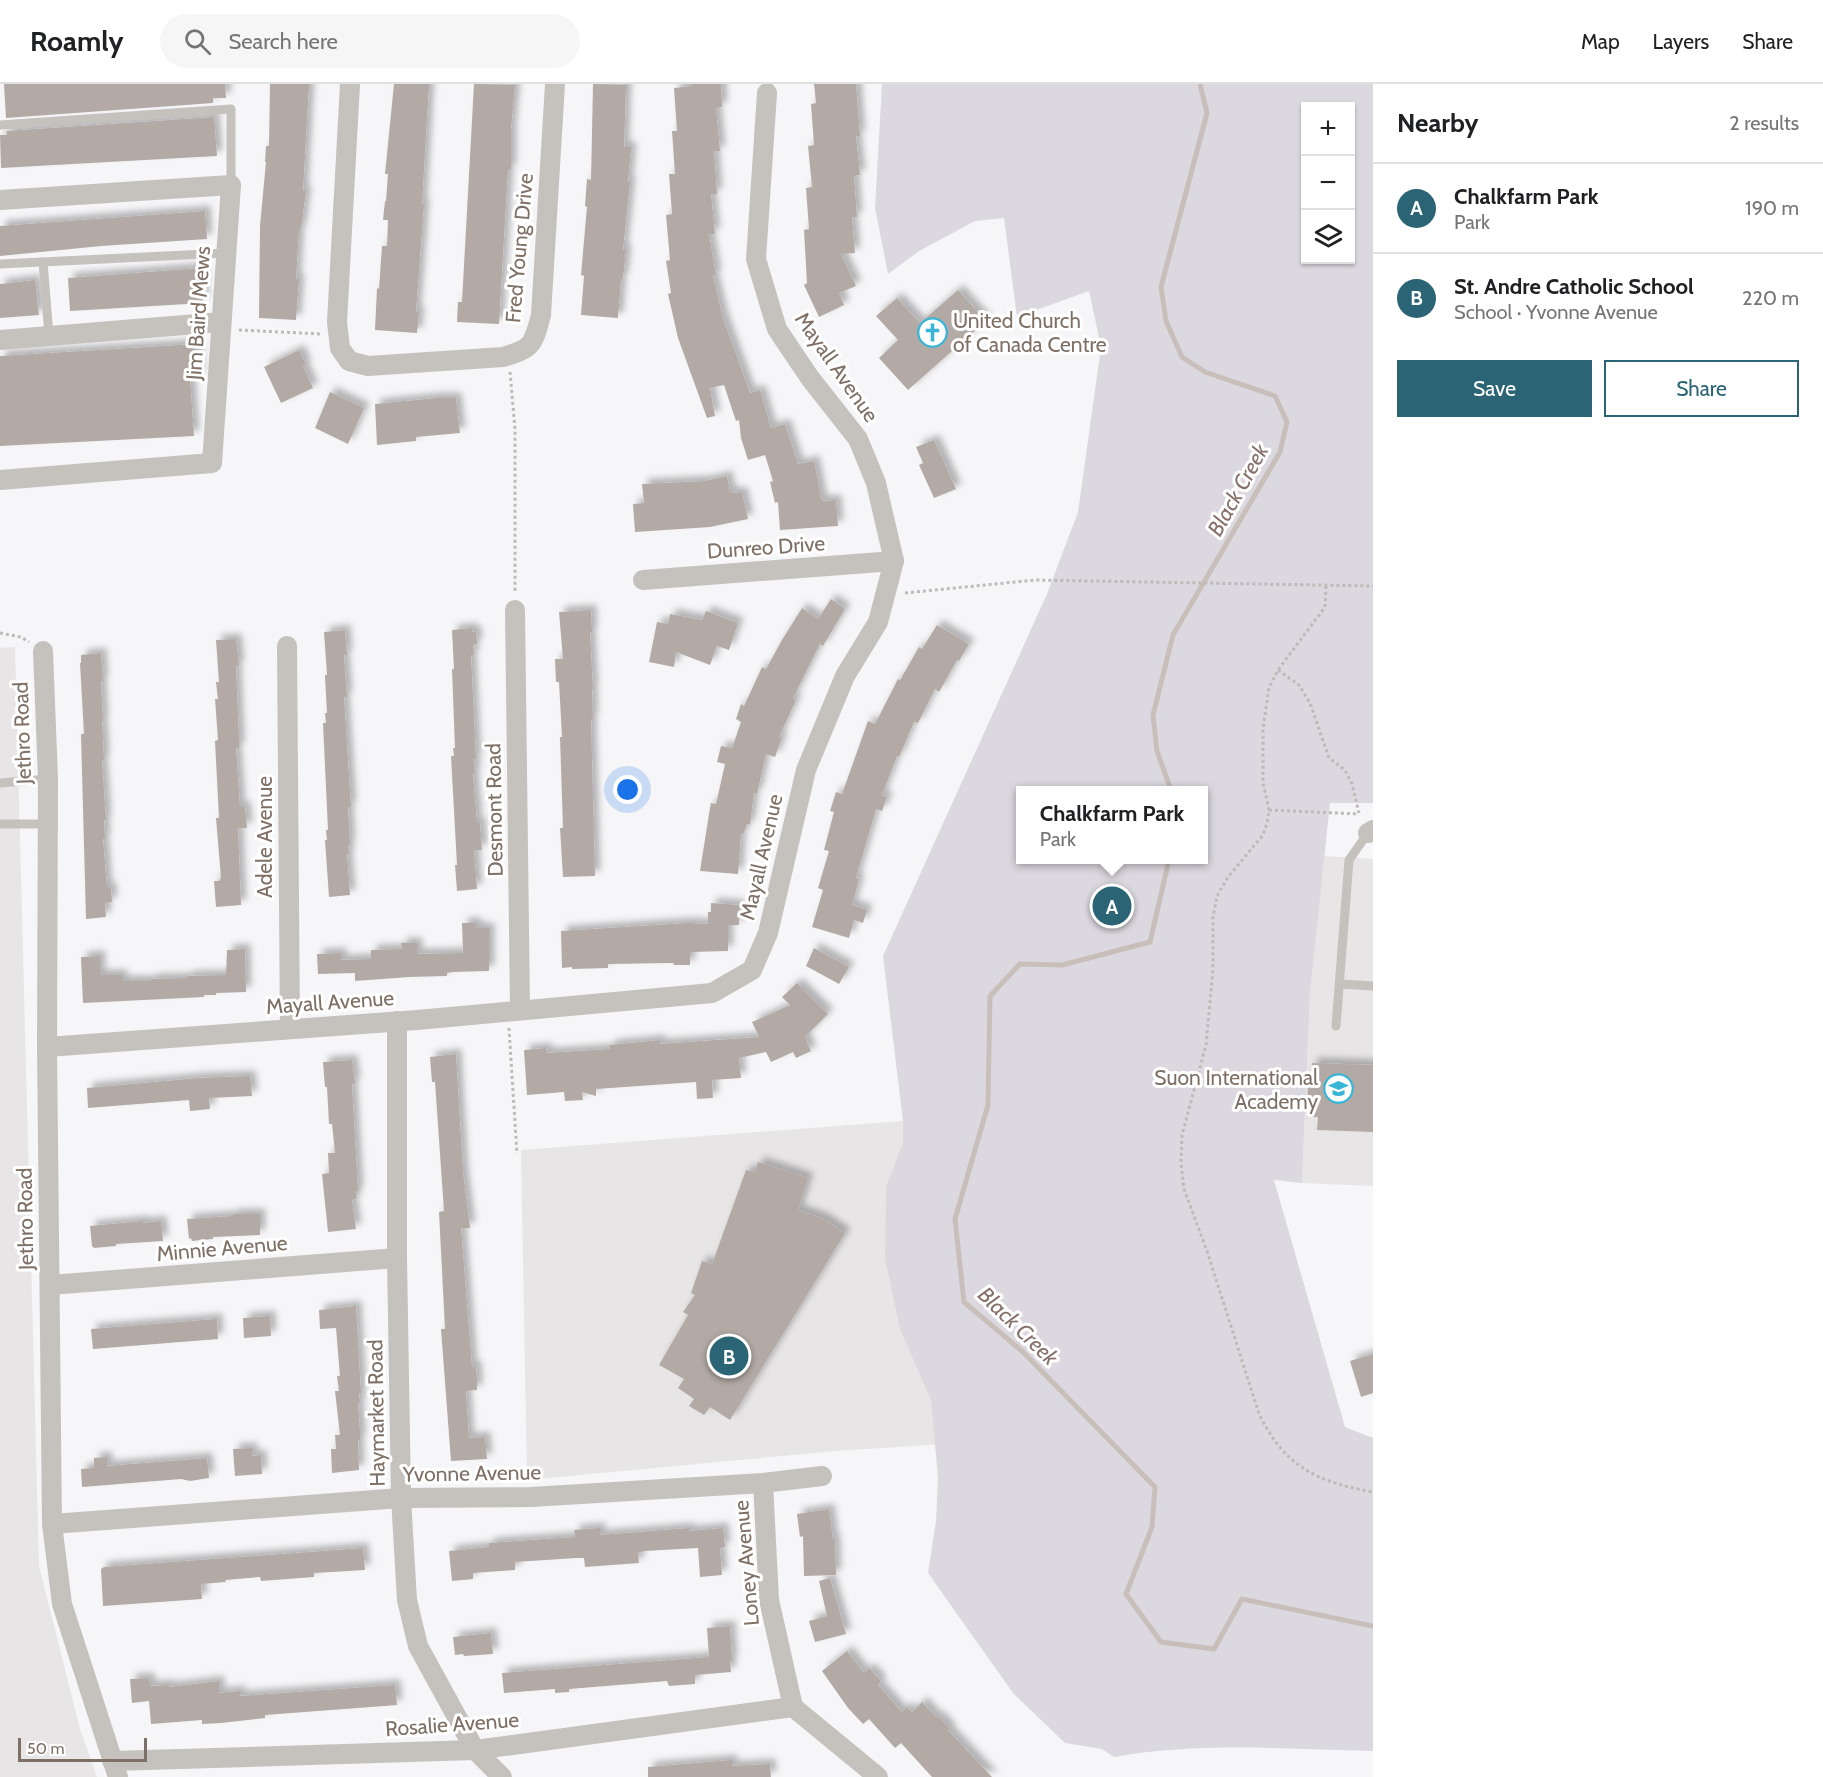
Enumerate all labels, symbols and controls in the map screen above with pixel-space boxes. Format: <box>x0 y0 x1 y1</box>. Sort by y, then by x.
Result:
search box <box>160 14 580 68</box>
text: Roamly <box>30 24 124 58</box>
icon: search <box>181 25 214 58</box>
text: Search here <box>229 28 338 55</box>
text: Map <box>1581 29 1620 54</box>
text: Layers <box>1653 29 1709 54</box>
text: Share <box>1742 29 1793 54</box>
map controls <box>1301 102 1355 264</box>
button: + <box>1301 102 1355 156</box>
text: Nearby <box>1397 107 1478 139</box>
text: 2 results <box>1729 111 1799 135</box>
button: − <box>1301 156 1355 210</box>
street label: Fred Young Drive <box>500 172 538 324</box>
text: Chalkfarm Park <box>1454 183 1598 210</box>
text: A <box>1410 196 1423 220</box>
text: 190 m <box>1745 196 1799 220</box>
button: layers <box>1301 210 1355 264</box>
text: Park <box>1454 210 1490 234</box>
street label: Jim Baird Mews <box>181 245 215 382</box>
text: St. Andre Catholic School <box>1454 273 1694 300</box>
text: B <box>1410 286 1423 310</box>
text: 220 m <box>1742 286 1799 310</box>
text: School · Yvonne Avenue <box>1454 300 1658 324</box>
street label: Mayall Avenue <box>790 307 884 427</box>
place label: United Church of Canada Centre <box>953 308 1107 357</box>
church icon: United Church of Canada Centre <box>916 316 948 348</box>
button: Save <box>1397 360 1592 417</box>
button: Share <box>1604 360 1799 417</box>
water label: Black Creek <box>1202 439 1275 541</box>
street label: Dunreo Drive <box>706 530 826 564</box>
street label: Jethro Road <box>8 681 36 786</box>
street label: Desmont Road <box>480 743 508 877</box>
your location <box>613 775 642 804</box>
street label: Adele Avenue <box>252 776 277 898</box>
popup <box>1016 786 1208 864</box>
street label: Mayall Avenue <box>734 791 788 922</box>
text: Chalkfarm Park <box>1040 800 1184 827</box>
text: Park <box>1040 827 1076 851</box>
pin: A <box>1092 884 1132 928</box>
street label: Mayall Avenue <box>265 985 395 1019</box>
place label: Suon International Academy <box>1154 1065 1318 1114</box>
school or university icon: Suon International Academy <box>1323 1073 1355 1105</box>
street label: Jethro Road <box>12 1168 38 1271</box>
street label: Minnie Avenue <box>156 1230 289 1266</box>
water label: Black Creek <box>972 1281 1064 1371</box>
pin: B <box>710 1334 748 1378</box>
street label: Haymarket Road <box>362 1339 390 1487</box>
street label: Yvonne Avenue <box>402 1459 542 1487</box>
street label: Loney Avenue <box>728 1499 764 1627</box>
street label: Rosalie Avenue <box>384 1707 520 1741</box>
scale bar <box>18 1735 147 1762</box>
text: 50 m <box>27 1739 64 1758</box>

